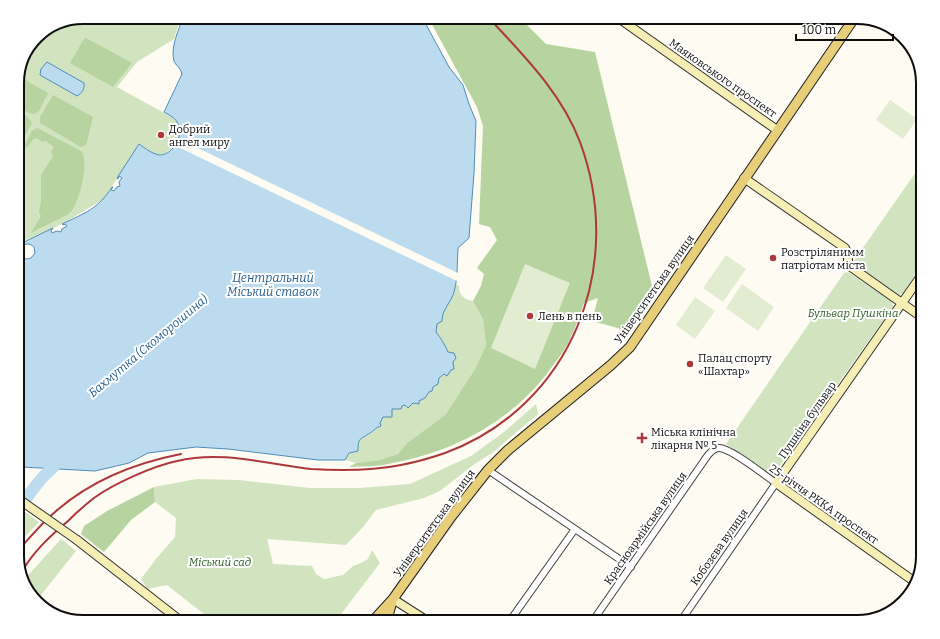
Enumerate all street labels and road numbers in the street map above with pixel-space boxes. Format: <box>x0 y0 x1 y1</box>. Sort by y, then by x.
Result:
street label: Маяковського проспект <box>667 36 779 121</box>
street label: Університетська вулиця <box>612 232 697 346</box>
street label: Пушкіна бульвар <box>776 379 839 461</box>
street label: 25-річчя РККА проспект <box>767 462 881 547</box>
street label: Університетська вулиця <box>391 467 478 580</box>
street label: Красноармійська вулиця <box>601 469 689 587</box>
street label: Кобозєва вулиця <box>688 507 751 588</box>

